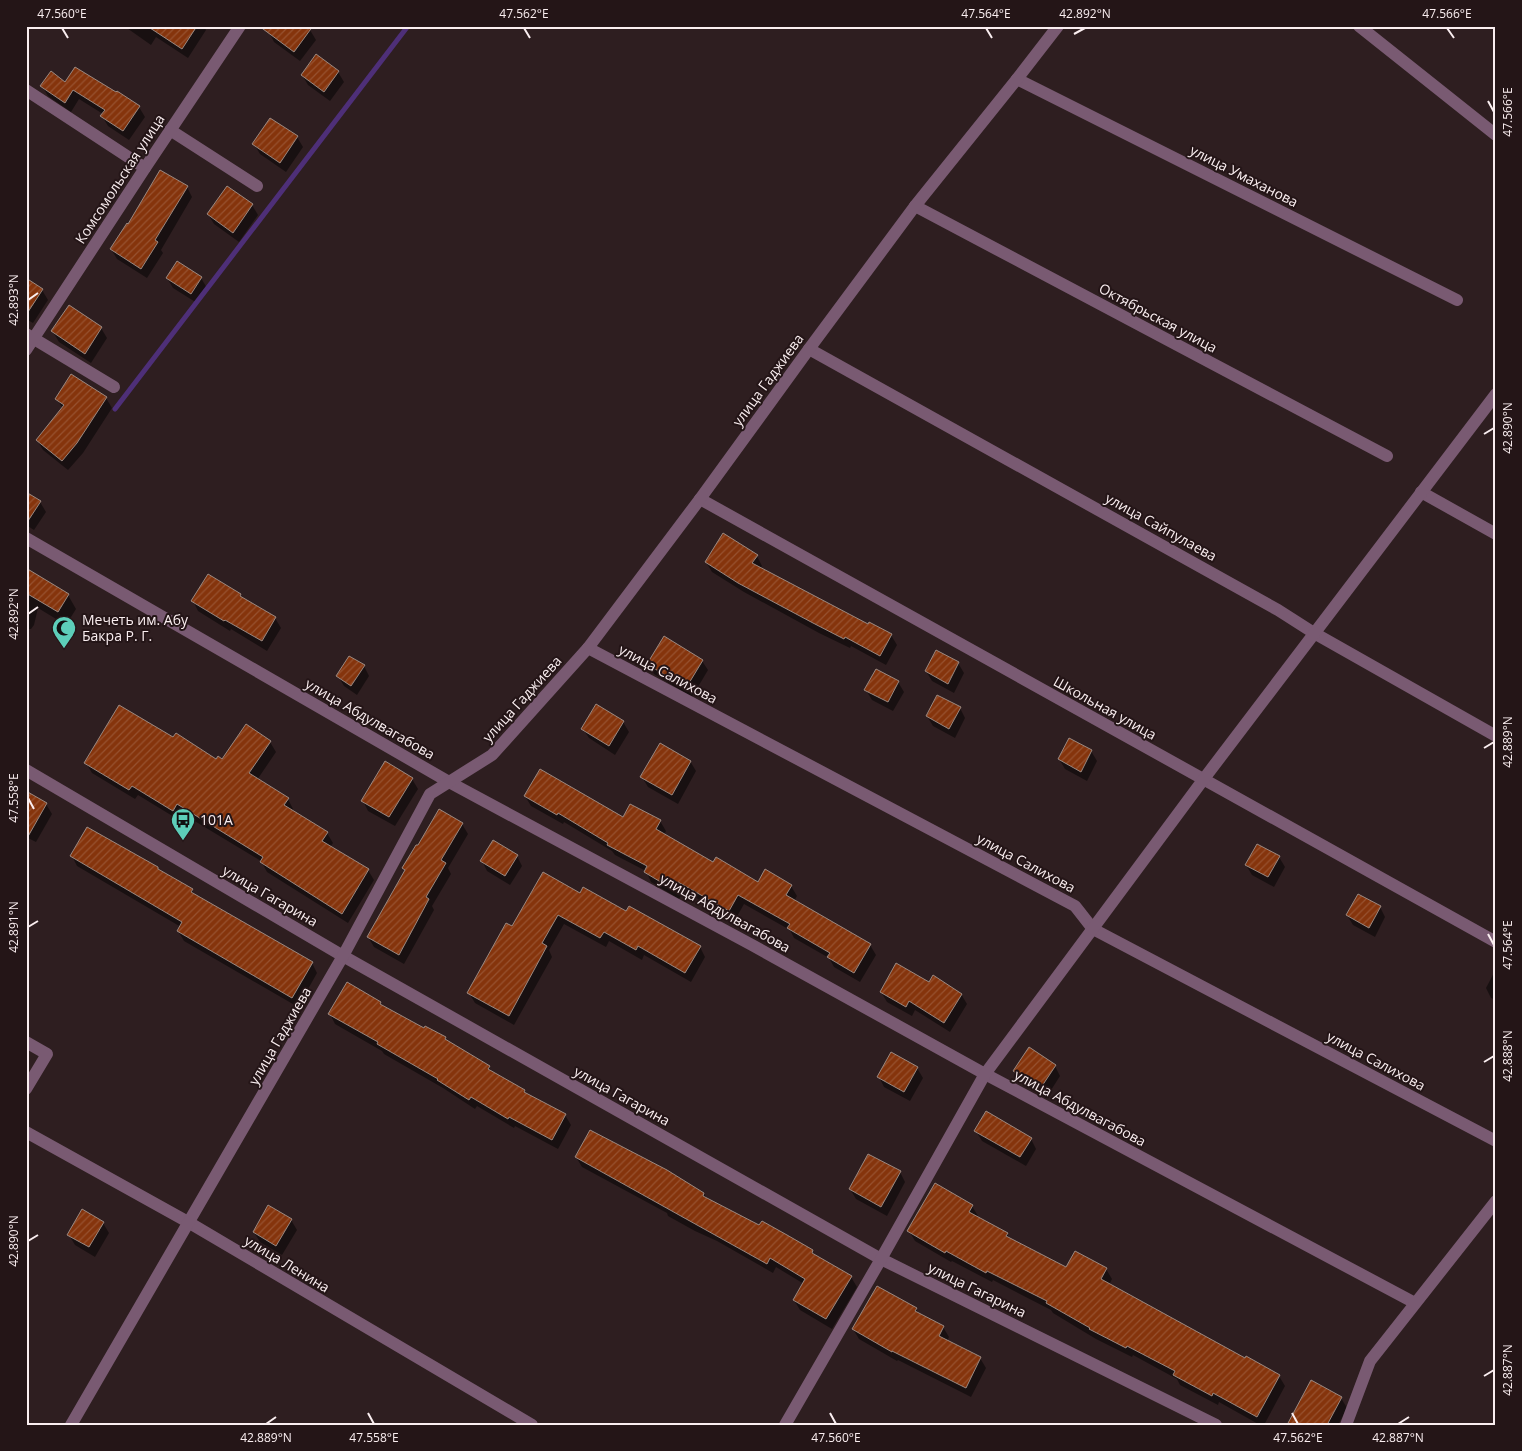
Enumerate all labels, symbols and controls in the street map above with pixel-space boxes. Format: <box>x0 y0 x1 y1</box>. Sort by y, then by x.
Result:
text: 47.560°E <box>37 5 87 22</box>
text: 47.562°E <box>499 5 549 22</box>
text: 47.564°E <box>961 5 1011 22</box>
text: 42.892°N <box>1059 5 1111 22</box>
text: 47.566°E <box>1422 5 1472 22</box>
text: 47.566°E <box>1499 87 1516 137</box>
street label: Комсомольская улица <box>71 110 169 247</box>
street label: улица Умаханова <box>1187 140 1302 211</box>
text: 42.893°N <box>5 274 22 326</box>
street label: Октябрьская улица <box>1096 278 1221 357</box>
street label: улица Гаджиева <box>728 330 808 430</box>
text: 42.890°N <box>1499 402 1516 454</box>
street label: улица Сайпулаева <box>1102 488 1220 565</box>
text: 42.892°N <box>5 588 22 640</box>
place label: Мечеть им. Абу Бакра Р. Г. <box>82 610 189 645</box>
mosque icon: Мечеть им. Абу Бакра Р. Г. <box>51 615 77 649</box>
street label: улица Салихова <box>616 640 721 708</box>
street label: улица Гаджиева <box>478 651 566 746</box>
street label: Школьная улица <box>1050 671 1160 744</box>
street label: улица Абдулвагабова <box>302 674 438 763</box>
text: 42.889°N <box>1499 716 1516 768</box>
text: 47.558°E <box>5 773 22 823</box>
bus stop icon: 101А <box>170 807 196 841</box>
place label: 101А <box>200 810 233 829</box>
street label: улица Салихова <box>974 829 1079 897</box>
street label: улица Гагарина <box>219 861 321 931</box>
street label: улица Абдулвагабова <box>657 869 794 956</box>
text: 42.891°N <box>5 901 22 953</box>
text: 47.564°E <box>1499 920 1516 970</box>
street label: улица Гаджиева <box>244 983 315 1088</box>
street label: улица Салихова <box>1324 1027 1429 1095</box>
text: 42.888°N <box>1499 1030 1516 1082</box>
street label: улица Гагарина <box>571 1061 674 1130</box>
street label: улица Абдулвагабова <box>1011 1065 1149 1150</box>
text: 42.890°N <box>5 1215 22 1267</box>
street label: улица Ленина <box>241 1231 333 1296</box>
street label: улица Гагарина <box>925 1258 1030 1322</box>
text: 42.887°N <box>1499 1344 1516 1396</box>
text: 42.889°N <box>240 1429 292 1446</box>
text: 47.558°E <box>349 1429 399 1446</box>
text: 47.560°E <box>811 1429 861 1446</box>
text: 47.562°E <box>1273 1429 1323 1446</box>
text: 42.887°N <box>1372 1429 1424 1446</box>

